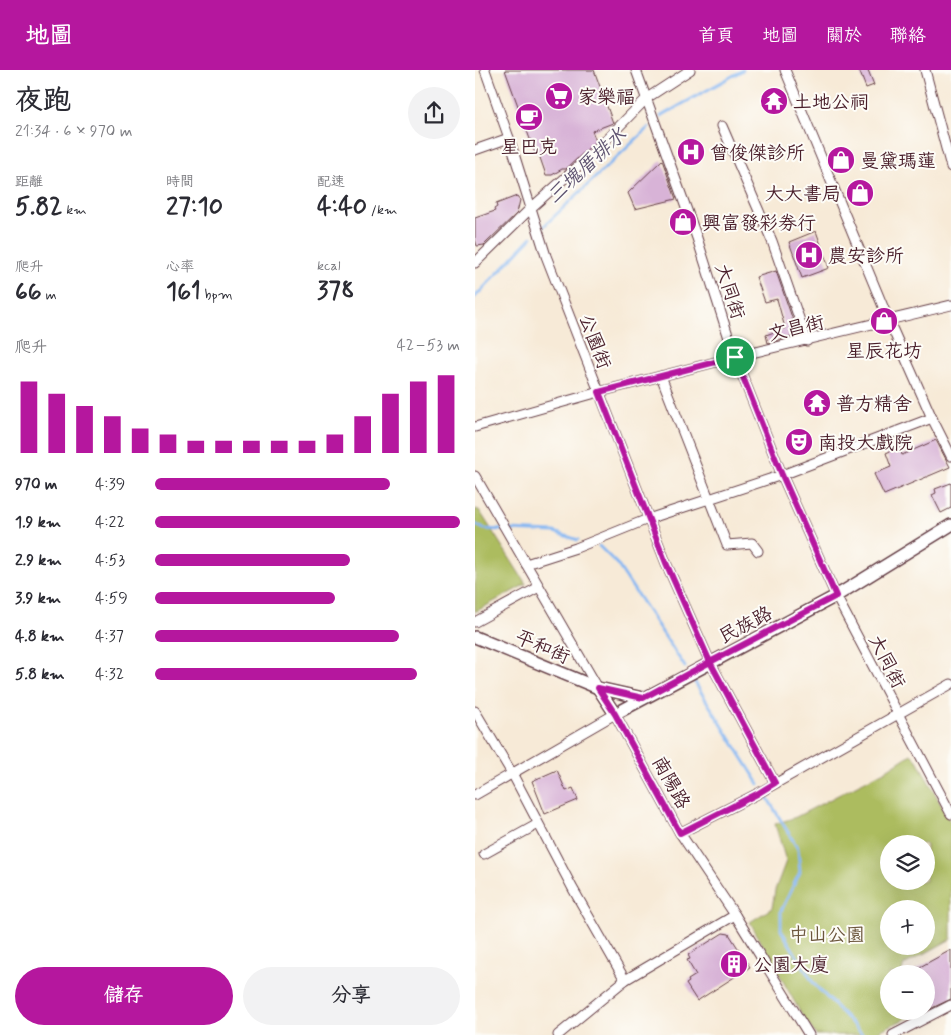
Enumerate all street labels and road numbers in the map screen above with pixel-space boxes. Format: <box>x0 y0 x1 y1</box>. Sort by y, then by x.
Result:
street label: 大同街 <box>709 260 750 322</box>
street label: 公園街 <box>573 310 616 373</box>
street label: 文昌街 <box>766 310 827 347</box>
street label: 民族路 <box>715 601 777 650</box>
street label: 平和街 <box>511 625 574 670</box>
street label: 大同街 <box>863 631 911 693</box>
street label: 南陽路 <box>646 752 695 814</box>

